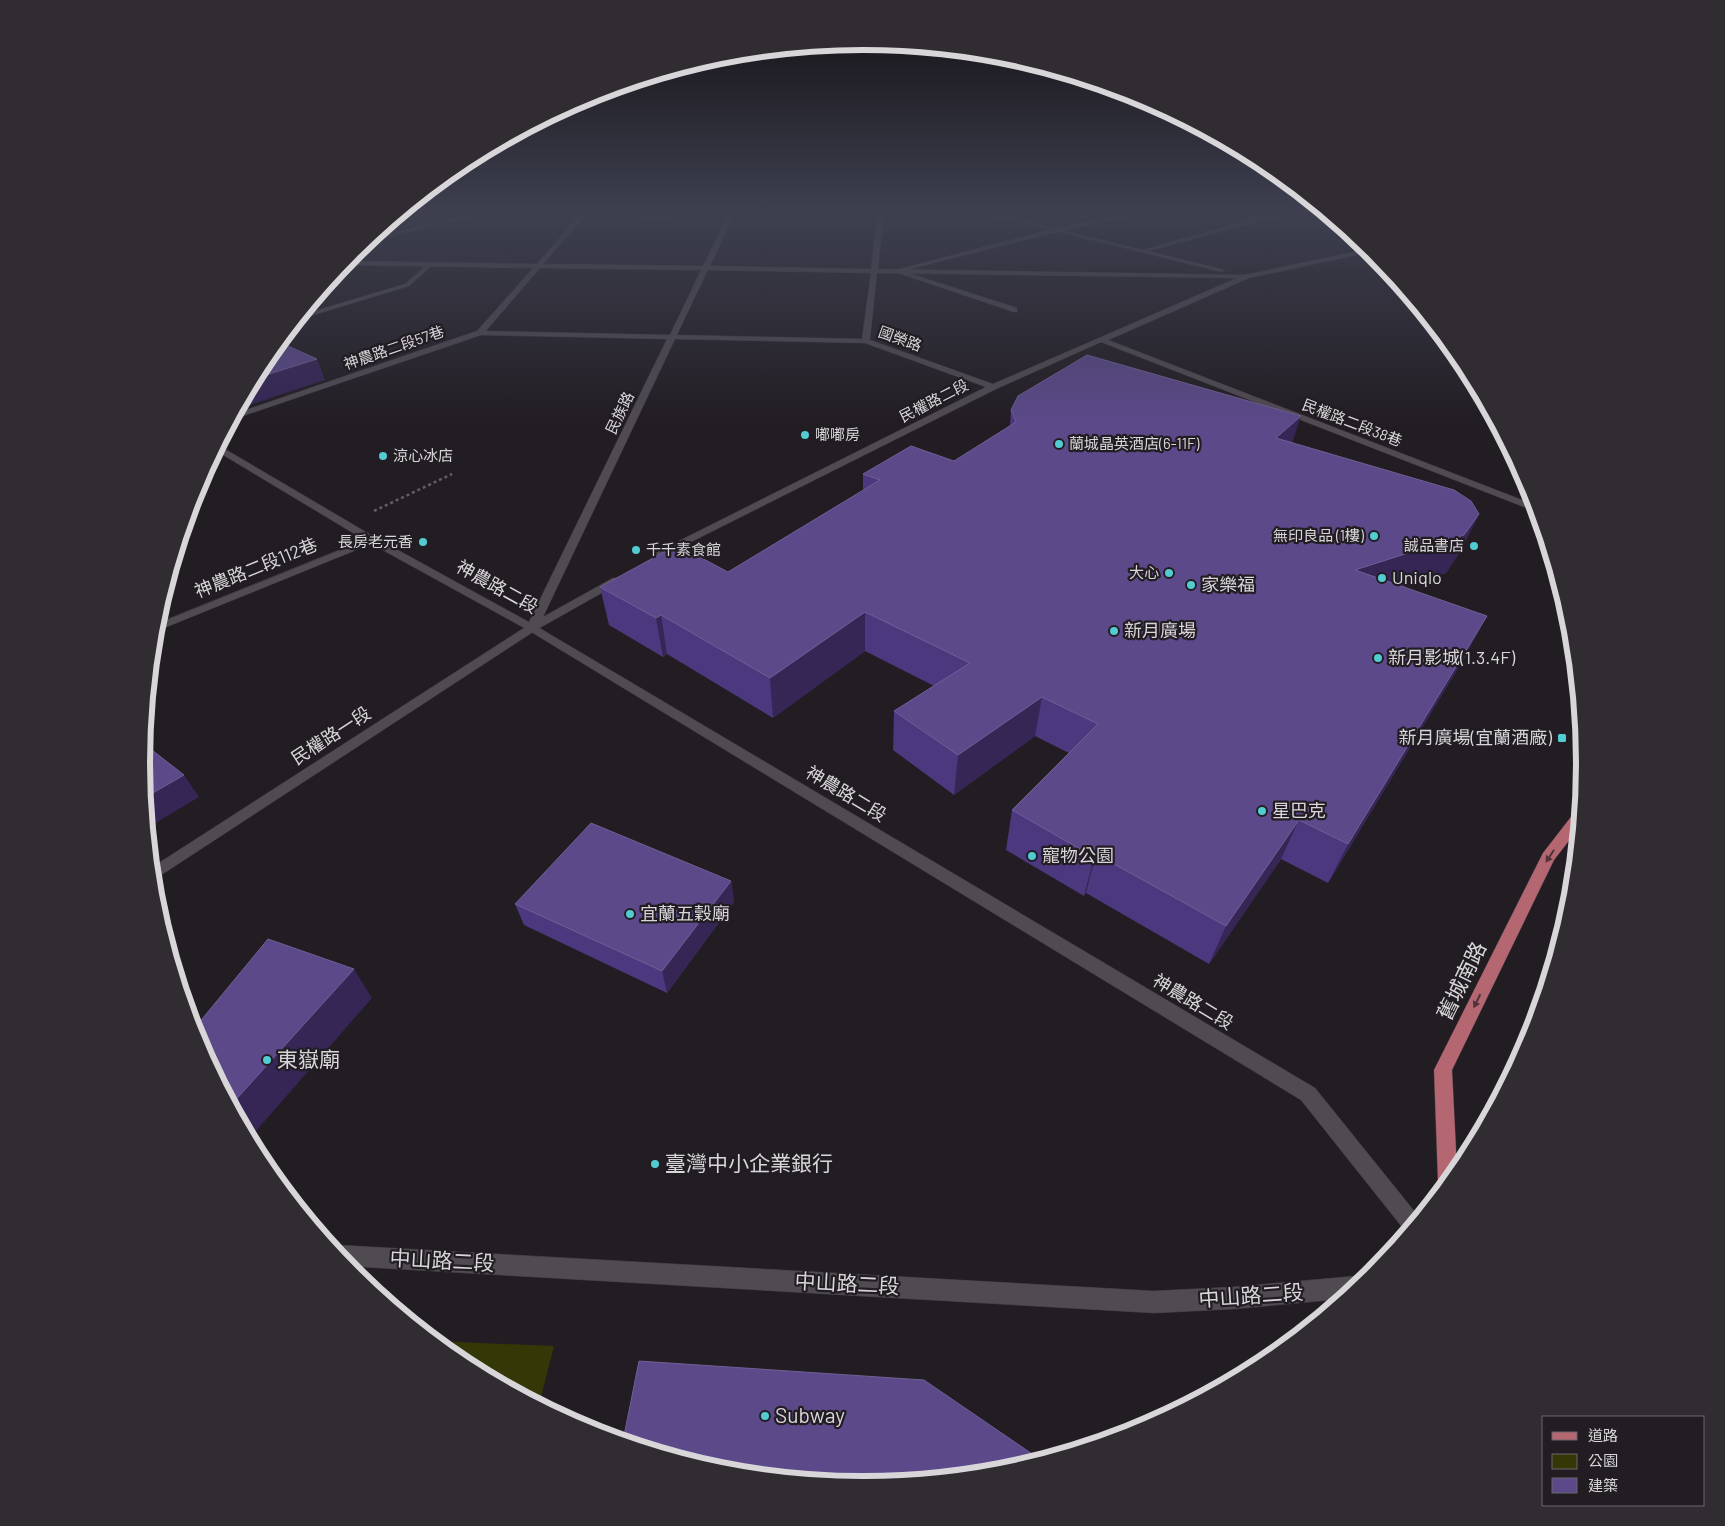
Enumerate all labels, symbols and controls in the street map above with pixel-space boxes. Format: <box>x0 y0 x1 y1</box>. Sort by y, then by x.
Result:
street label: 神農路二段57巷 <box>341 321 446 373</box>
street label: 國榮路 <box>876 322 925 354</box>
street label: 民權路二段 <box>896 375 971 425</box>
street label: 民族路 <box>601 388 637 437</box>
street label: 民權路二段38巷 <box>1300 395 1405 449</box>
place label: 嘟嘟房 <box>815 425 860 443</box>
marker: 嘟嘟房 <box>799 429 811 441</box>
place label: 蘭城晶英酒店(6-11F) <box>1069 434 1200 452</box>
marker: 蘭城晶英酒店(6-11F) <box>1053 438 1065 450</box>
place label: 涼心冰店 <box>393 446 453 464</box>
marker: 涼心冰店 <box>377 450 389 462</box>
place label: 無印良品 (1樓) <box>1273 526 1364 544</box>
marker: 無印良品 (1樓) <box>1368 530 1380 542</box>
street label: 神農路二段112巷 <box>191 532 320 602</box>
place label: 長房老元香 <box>338 532 413 550</box>
marker: 長房老元香 <box>417 536 429 548</box>
place label: 誠品書店 <box>1404 536 1464 554</box>
place label: 千千素食館 <box>646 540 721 558</box>
marker: 誠品書店 <box>1468 540 1480 552</box>
marker: 千千素食館 <box>630 544 642 556</box>
street label: 神農路二段 <box>453 555 542 618</box>
place label: 大心 <box>1129 563 1159 581</box>
place label: Uniqlo <box>1392 566 1442 588</box>
marker: 大心 <box>1163 567 1175 579</box>
marker: Uniqlo <box>1376 572 1388 584</box>
place label: 家樂福 <box>1201 573 1255 595</box>
marker: 家樂福 <box>1185 579 1197 591</box>
place label: 新月廣場 <box>1124 619 1196 641</box>
marker: 新月廣場 <box>1108 625 1120 637</box>
place label: 新月影城(1.3.4F) <box>1388 646 1515 668</box>
marker: 新月影城(1.3.4F) <box>1372 652 1384 664</box>
street label: 民權路一段 <box>287 701 374 769</box>
place label: 新月廣場(宜蘭酒廠) <box>1399 726 1552 748</box>
marker: 新月廣場(宜蘭酒廠) <box>1556 732 1568 744</box>
street label: 神農路二段 <box>802 761 891 826</box>
place label: 星巴克 <box>1272 799 1326 821</box>
marker: 星巴克 <box>1256 805 1268 817</box>
place label: 寵物公園 <box>1042 844 1114 866</box>
one-way arrow <box>1545 849 1554 862</box>
marker: 寵物公園 <box>1026 850 1038 862</box>
place label: 宜蘭五穀廟 <box>640 902 730 924</box>
marker: 宜蘭五穀廟 <box>624 908 636 920</box>
street label: 舊城南路 <box>1431 937 1490 1024</box>
street label: 神農路二段 <box>1149 969 1238 1034</box>
one-way arrow <box>1473 994 1481 1008</box>
place label: 東嶽廟 <box>277 1046 340 1071</box>
marker: 東嶽廟 <box>261 1054 273 1066</box>
place label: 臺灣中小企業銀行 <box>665 1150 833 1175</box>
marker: 臺灣中小企業銀行 <box>649 1158 661 1170</box>
street label: 中山路二段 <box>389 1244 495 1275</box>
street label: 中山路二段 <box>794 1267 900 1298</box>
street label: 中山路二段 <box>1198 1278 1304 1311</box>
place label: Subway <box>775 1402 845 1427</box>
marker: Subway <box>759 1410 771 1422</box>
legend <box>1542 1416 1705 1506</box>
text: 道路 <box>1588 1426 1618 1444</box>
text: 公園 <box>1588 1451 1618 1469</box>
text: 建築 <box>1588 1476 1618 1494</box>

